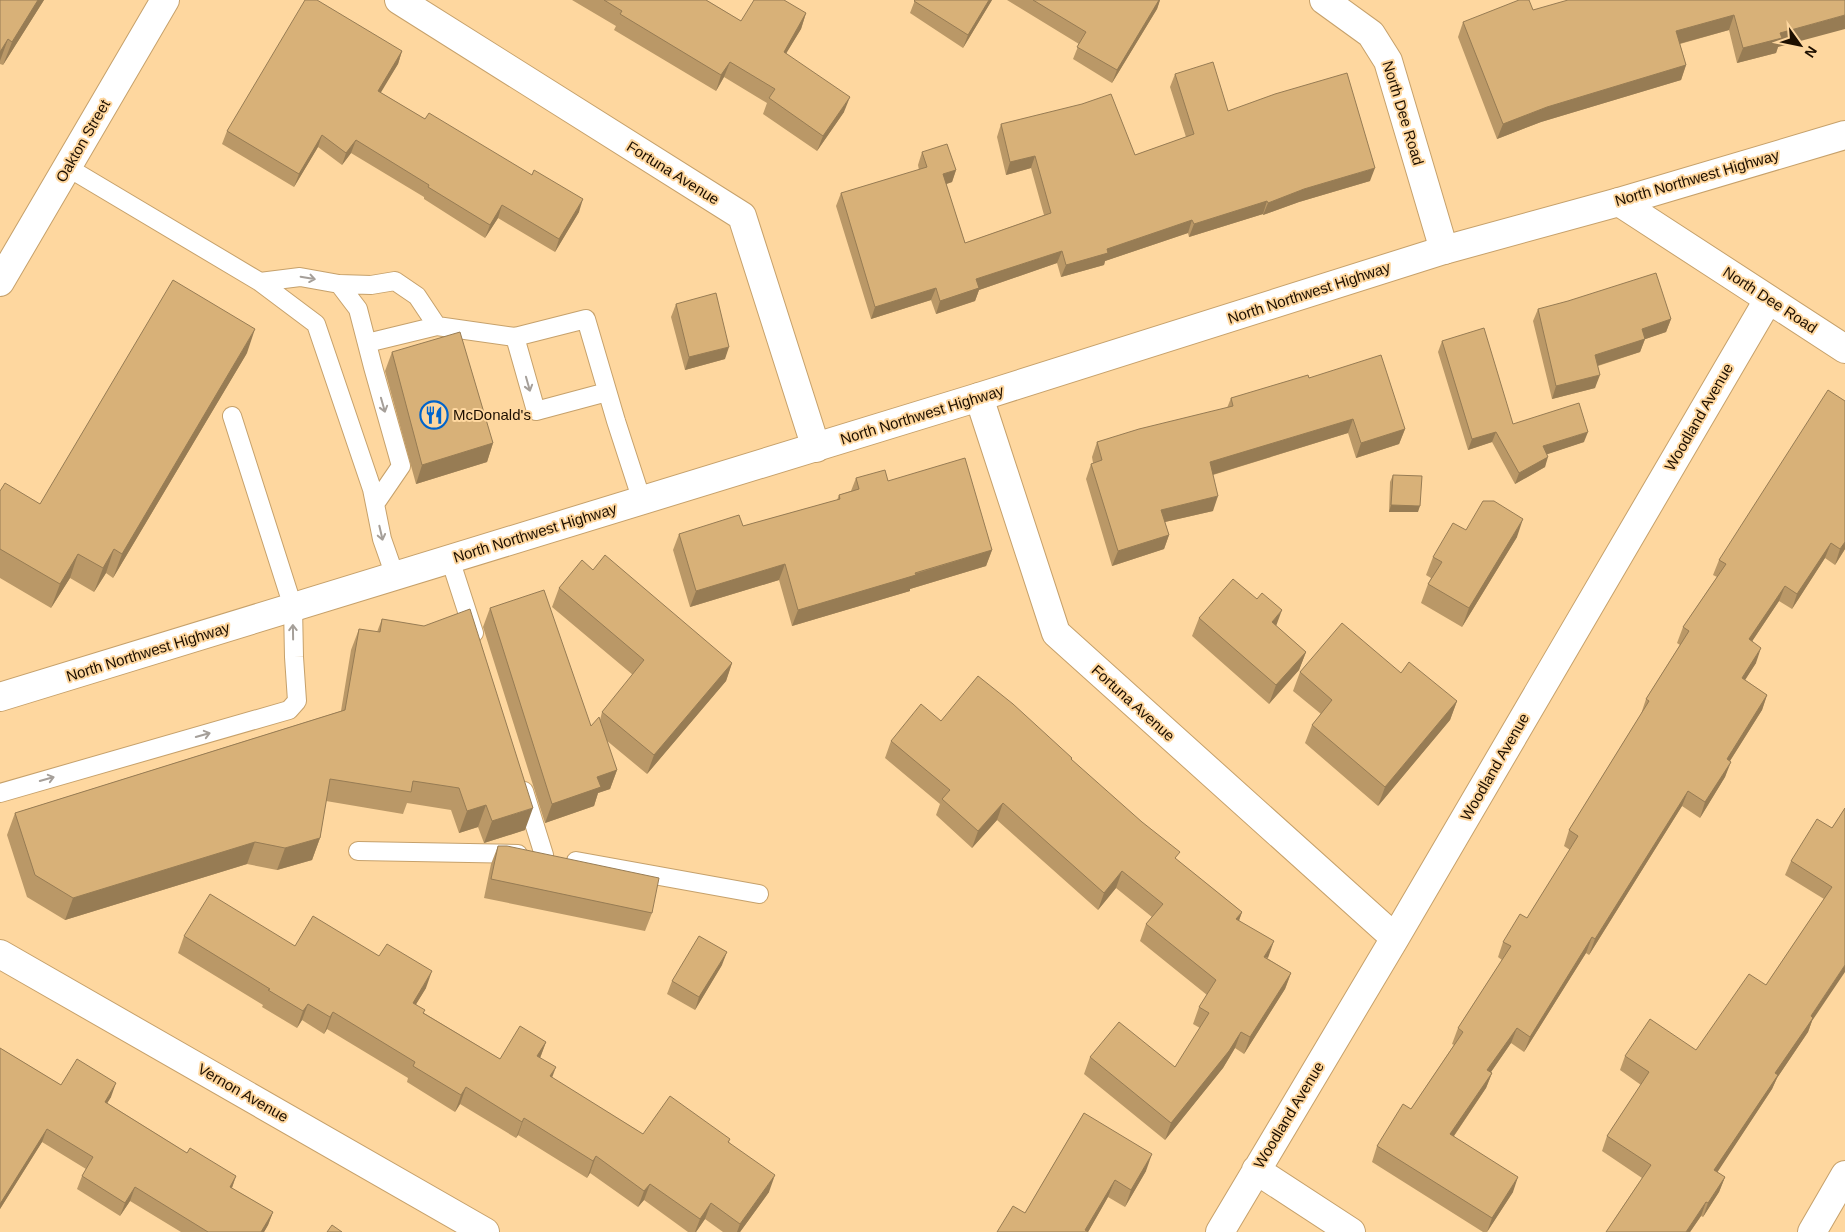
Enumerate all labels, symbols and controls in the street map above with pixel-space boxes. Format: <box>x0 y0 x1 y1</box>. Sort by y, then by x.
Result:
north arrow <box>1775 20 1825 70</box>
text: N <box>1801 43 1820 61</box>
street label: North Dee Road <box>1380 59 1427 167</box>
street label: Oakton Street <box>52 96 113 185</box>
street label: Fortuna Avenue <box>624 137 723 208</box>
street label: North Northwest Highway <box>1613 146 1781 209</box>
street label: North Northwest Highway <box>1225 258 1393 327</box>
street label: North Dee Road <box>1720 263 1820 336</box>
one-way arrow <box>300 274 316 284</box>
street label: Woodland Avenue <box>1661 360 1736 473</box>
one-way arrow <box>524 375 533 391</box>
street label: North Northwest Highway <box>838 381 1006 448</box>
one-way arrow <box>379 396 389 412</box>
restaurant icon: McDonald's <box>419 400 449 430</box>
place label: McDonald's <box>453 406 531 423</box>
street label: North Northwest Highway <box>451 499 619 566</box>
one-way arrow <box>377 525 386 541</box>
street label: North Northwest Highway <box>64 618 232 685</box>
one-way arrow <box>288 624 298 640</box>
street label: Fortuna Avenue <box>1088 661 1178 744</box>
street label: Woodland Avenue <box>1457 710 1532 823</box>
one-way arrow <box>195 729 211 739</box>
one-way arrow <box>38 774 54 784</box>
street label: Woodland Avenue <box>1250 1058 1327 1171</box>
street label: Vernon Avenue <box>195 1060 291 1125</box>

